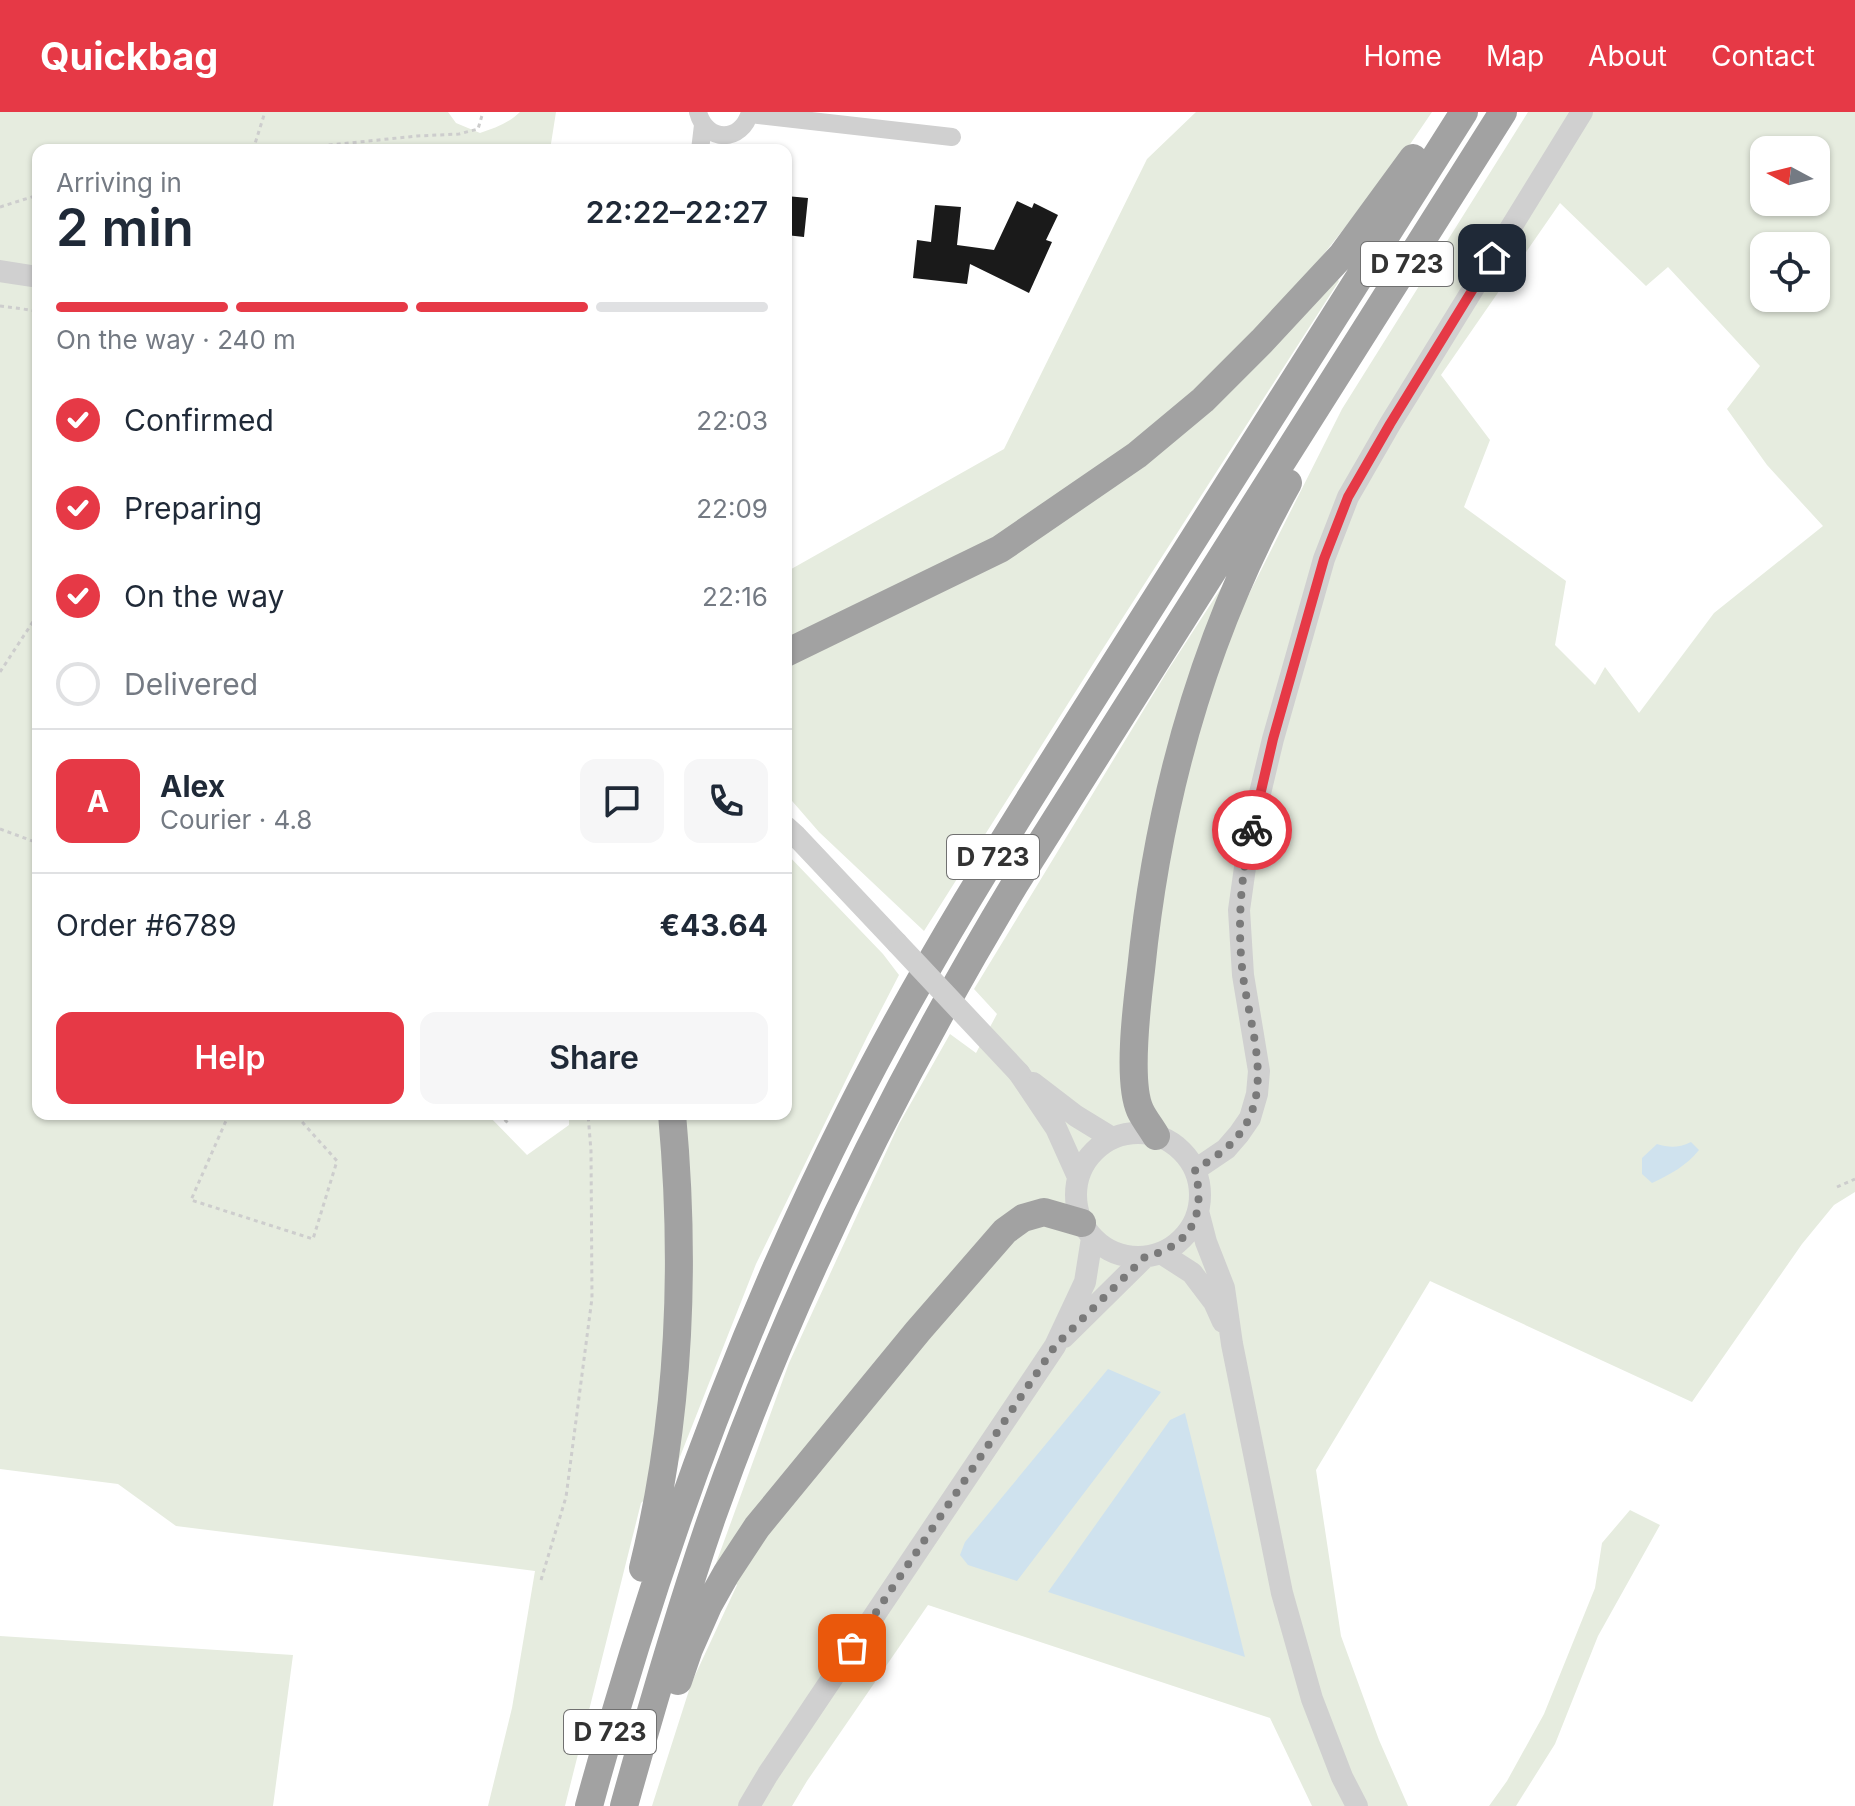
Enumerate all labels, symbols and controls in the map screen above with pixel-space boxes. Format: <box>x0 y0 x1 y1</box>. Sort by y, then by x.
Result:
text: Quickbag <box>40 33 218 79</box>
text: Home <box>1363 39 1442 73</box>
text: Map <box>1486 39 1544 73</box>
text: About <box>1588 39 1667 73</box>
text: Contact <box>1711 39 1815 73</box>
north arrow <box>1750 136 1830 216</box>
map controls <box>1750 136 1830 312</box>
text: Arriving in <box>56 167 182 198</box>
text: 22:22–22:27 <box>586 194 768 230</box>
text: 2 min <box>56 196 194 259</box>
pin <box>1458 224 1526 292</box>
button: locate <box>1750 232 1830 312</box>
icon: home <box>1470 236 1514 280</box>
road number: D 723 <box>1361 242 1453 286</box>
text: On the way · 240 m <box>56 324 296 355</box>
icon: check <box>56 398 100 442</box>
text: Confirmed <box>124 402 274 438</box>
text: 22:03 <box>696 405 768 436</box>
icon: check <box>56 486 100 530</box>
text: Preparing <box>124 490 262 526</box>
text: 22:09 <box>696 493 768 524</box>
icon: check <box>56 574 100 618</box>
text: On the way <box>124 578 284 614</box>
text: 22:16 <box>702 581 768 612</box>
text: Delivered <box>124 666 258 702</box>
button: chat <box>580 759 664 843</box>
button: phone <box>684 759 768 843</box>
text: Alex <box>160 768 225 804</box>
text: A <box>87 783 109 819</box>
courier <box>1212 790 1292 870</box>
text: Courier · 4.8 <box>160 804 312 835</box>
icon: bike <box>1230 808 1274 852</box>
road number: D 723 <box>947 835 1039 879</box>
text: Order #6789 <box>56 907 237 943</box>
text: €43.64 <box>660 907 768 943</box>
button: Help <box>56 1012 404 1104</box>
button: Share <box>420 1012 768 1104</box>
pin <box>818 1614 886 1682</box>
icon: bag <box>830 1626 874 1670</box>
road number: D 723 <box>564 1710 656 1754</box>

